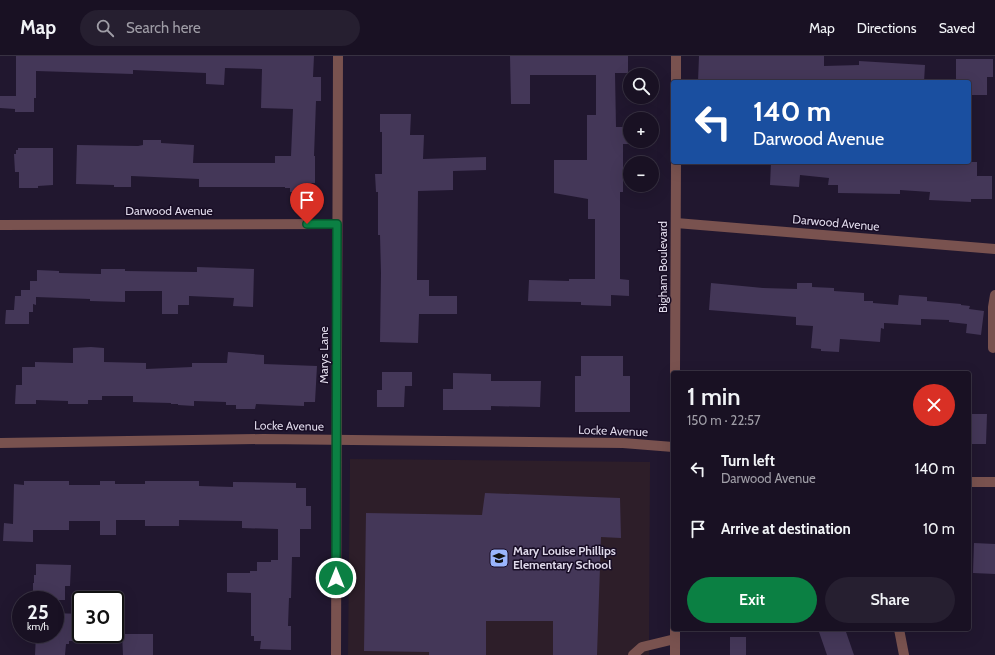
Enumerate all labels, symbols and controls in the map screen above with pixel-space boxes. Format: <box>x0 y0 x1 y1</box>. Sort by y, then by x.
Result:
search box <box>80 10 360 46</box>
text: Map <box>20 16 56 39</box>
icon: search <box>94 17 116 39</box>
text: Search here <box>126 19 201 37</box>
text: Map <box>809 19 835 37</box>
text: Directions <box>857 19 917 37</box>
text: Saved <box>939 19 975 37</box>
map controls <box>623 68 659 192</box>
button: search <box>623 68 659 104</box>
text: 140 m <box>753 94 831 128</box>
icon: left <box>687 96 739 148</box>
button: + <box>623 112 659 148</box>
text: Darwood Avenue <box>753 128 884 150</box>
button: − <box>623 156 659 192</box>
pin <box>290 183 324 224</box>
icon: arrive <box>296 189 318 211</box>
street label: Darwood Avenue <box>125 203 213 218</box>
street label: Darwood Avenue <box>792 211 880 234</box>
street label: Bigham Boulevard <box>655 221 670 313</box>
street label: Marys Lane <box>316 326 331 384</box>
text: 1 min <box>687 382 741 411</box>
button: close <box>913 384 955 426</box>
text: 150 m · 22:57 <box>687 412 761 428</box>
street label: Locke Avenue <box>254 417 324 434</box>
street label: Locke Avenue <box>578 422 648 439</box>
text: Turn left <box>721 452 775 470</box>
icon: left <box>687 458 709 480</box>
text: 140 m <box>914 460 955 478</box>
text: Darwood Avenue <box>721 470 816 486</box>
icon: arrive <box>687 518 709 540</box>
text: Arrive at destination <box>721 520 851 538</box>
text: 10 m <box>923 520 955 538</box>
place label: Mary Louise Phillips Elementary School <box>513 543 616 572</box>
school or university icon: Mary Louise Phillips Elementary School <box>488 547 510 569</box>
position arrow <box>315 557 357 599</box>
button: Exit <box>687 577 817 623</box>
button: Share <box>825 577 955 623</box>
speed limit sign: 30 <box>72 591 124 643</box>
text: 25 <box>27 600 49 624</box>
text: km/h <box>27 620 49 633</box>

